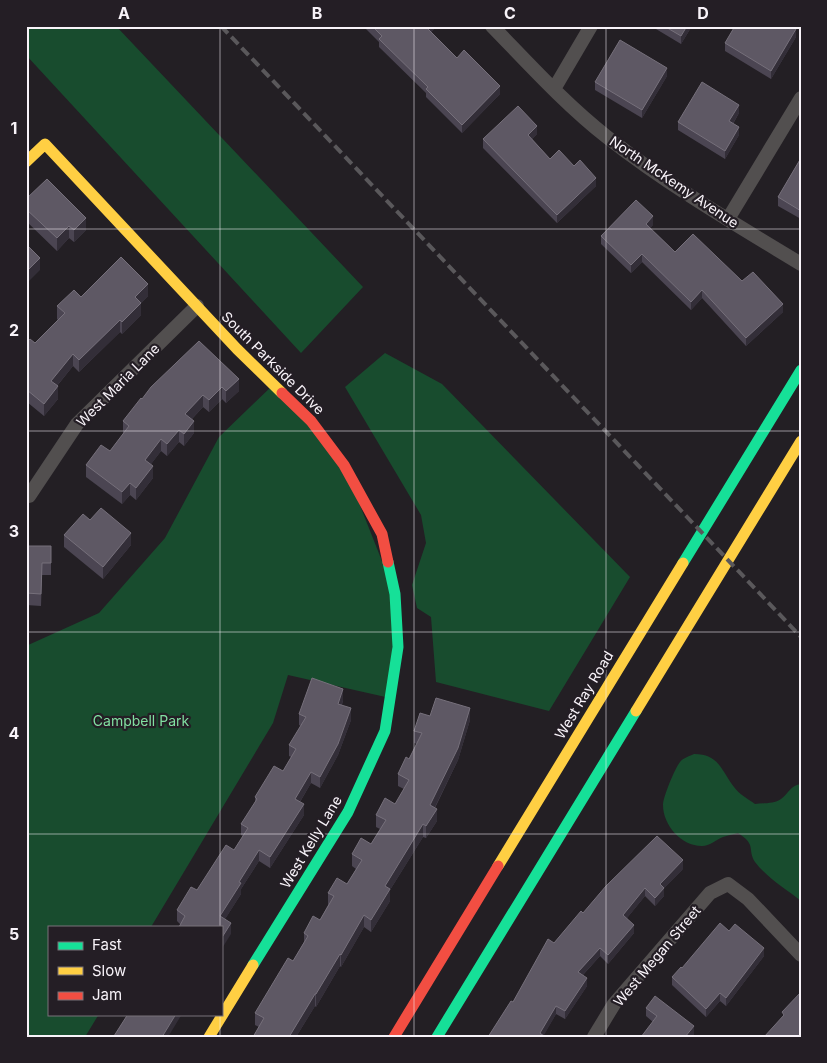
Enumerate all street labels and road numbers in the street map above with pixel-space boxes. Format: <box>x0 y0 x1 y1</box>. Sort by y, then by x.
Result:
street label: North McKemy Avenue <box>607 132 742 231</box>
street label: South Parkside Drive <box>218 308 328 418</box>
street label: West Maria Lane <box>73 340 163 430</box>
street label: West Ray Road <box>551 648 616 742</box>
street label: West Kelly Lane <box>276 792 345 891</box>
street label: West Megan Street <box>610 902 704 1009</box>

